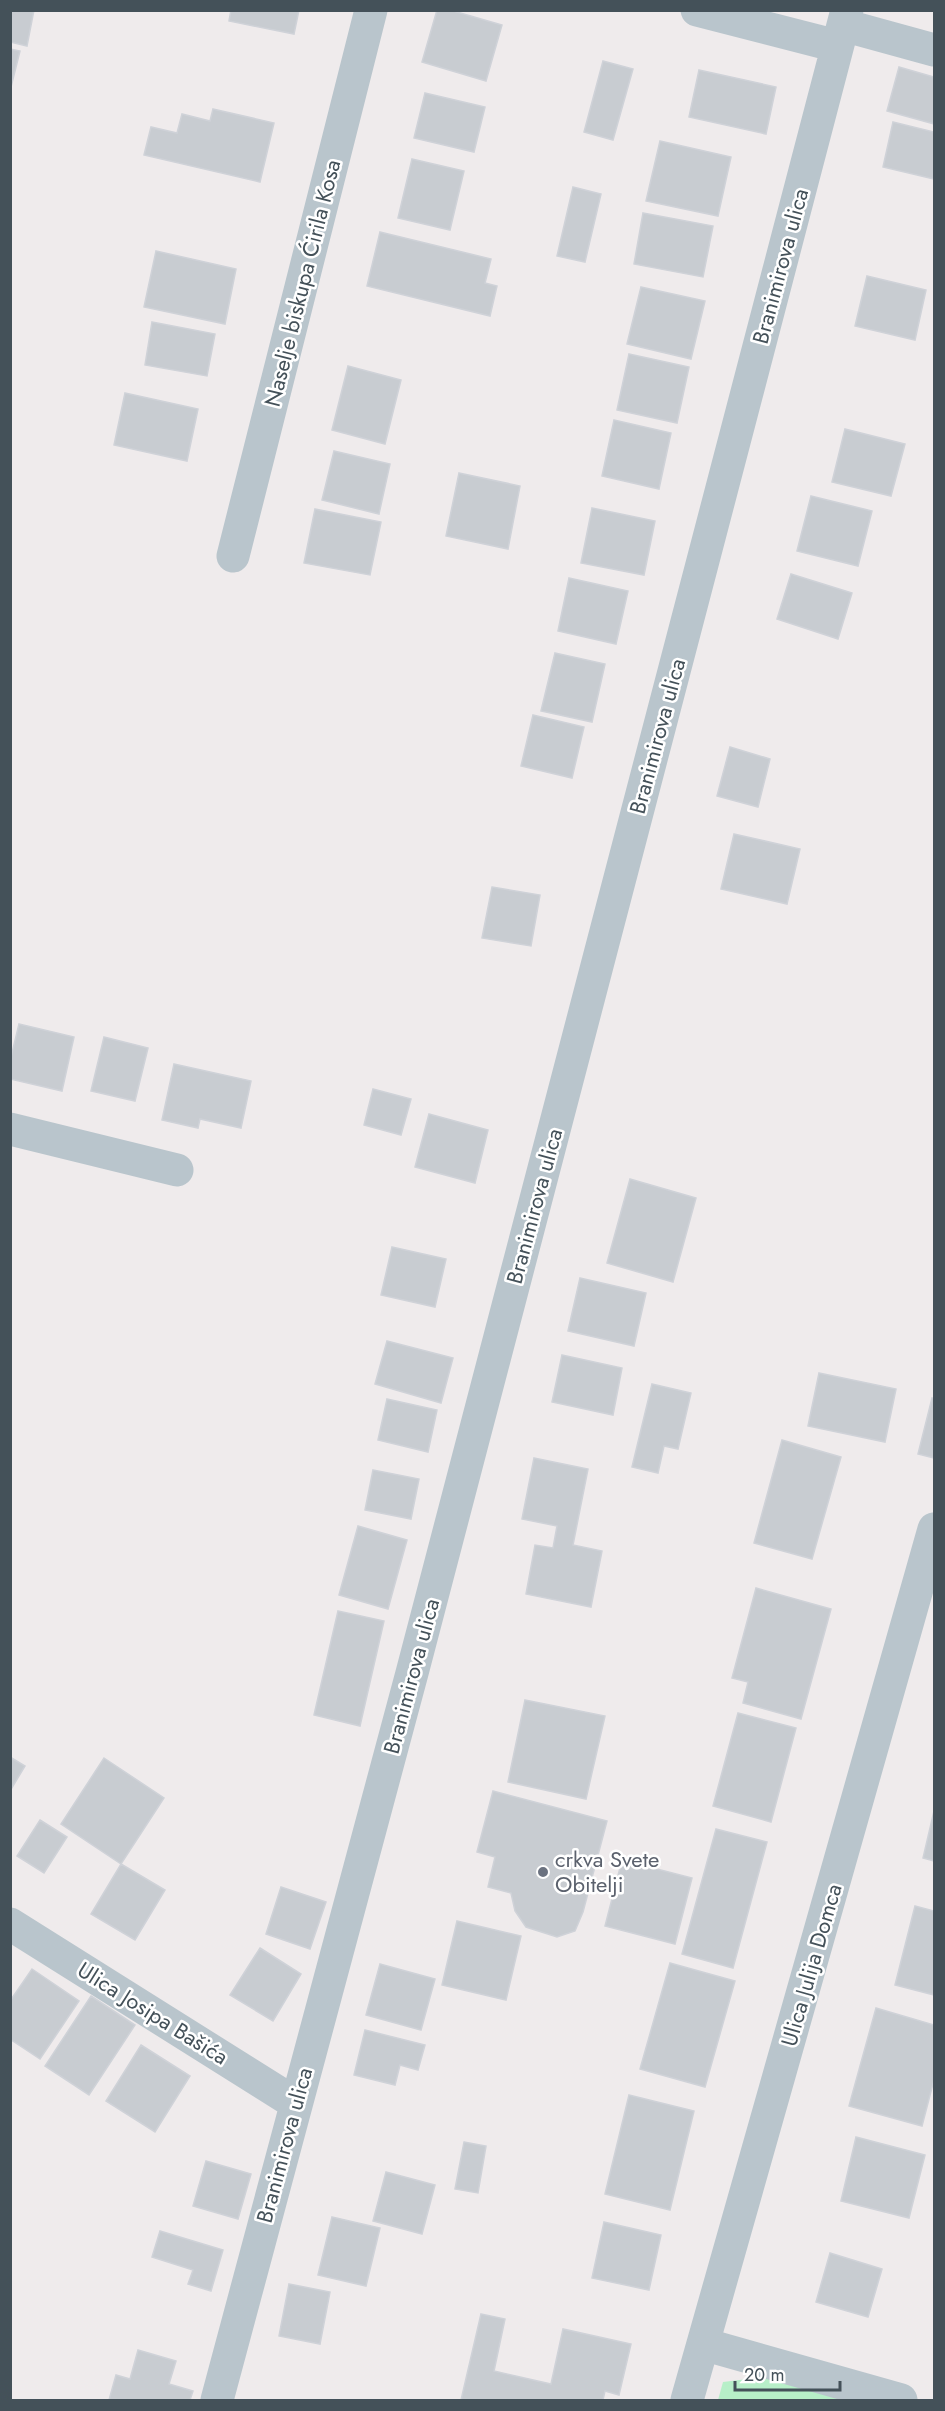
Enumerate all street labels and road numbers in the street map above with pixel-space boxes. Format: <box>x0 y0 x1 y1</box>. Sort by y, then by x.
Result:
street label: Naselje biskupa Ćirila Kosa <box>256 156 348 410</box>
street label: Branimirova ulica <box>744 185 816 347</box>
street label: Branimirova ulica <box>621 655 693 817</box>
street label: Branimirova ulica <box>498 1125 570 1287</box>
street label: Branimirova ulica <box>375 1595 447 1757</box>
street label: Ulica Julija Domca <box>772 1880 850 2050</box>
street label: Ulica Josipa Bašića <box>71 1954 235 2072</box>
street label: Branimirova ulica <box>248 2064 320 2226</box>

